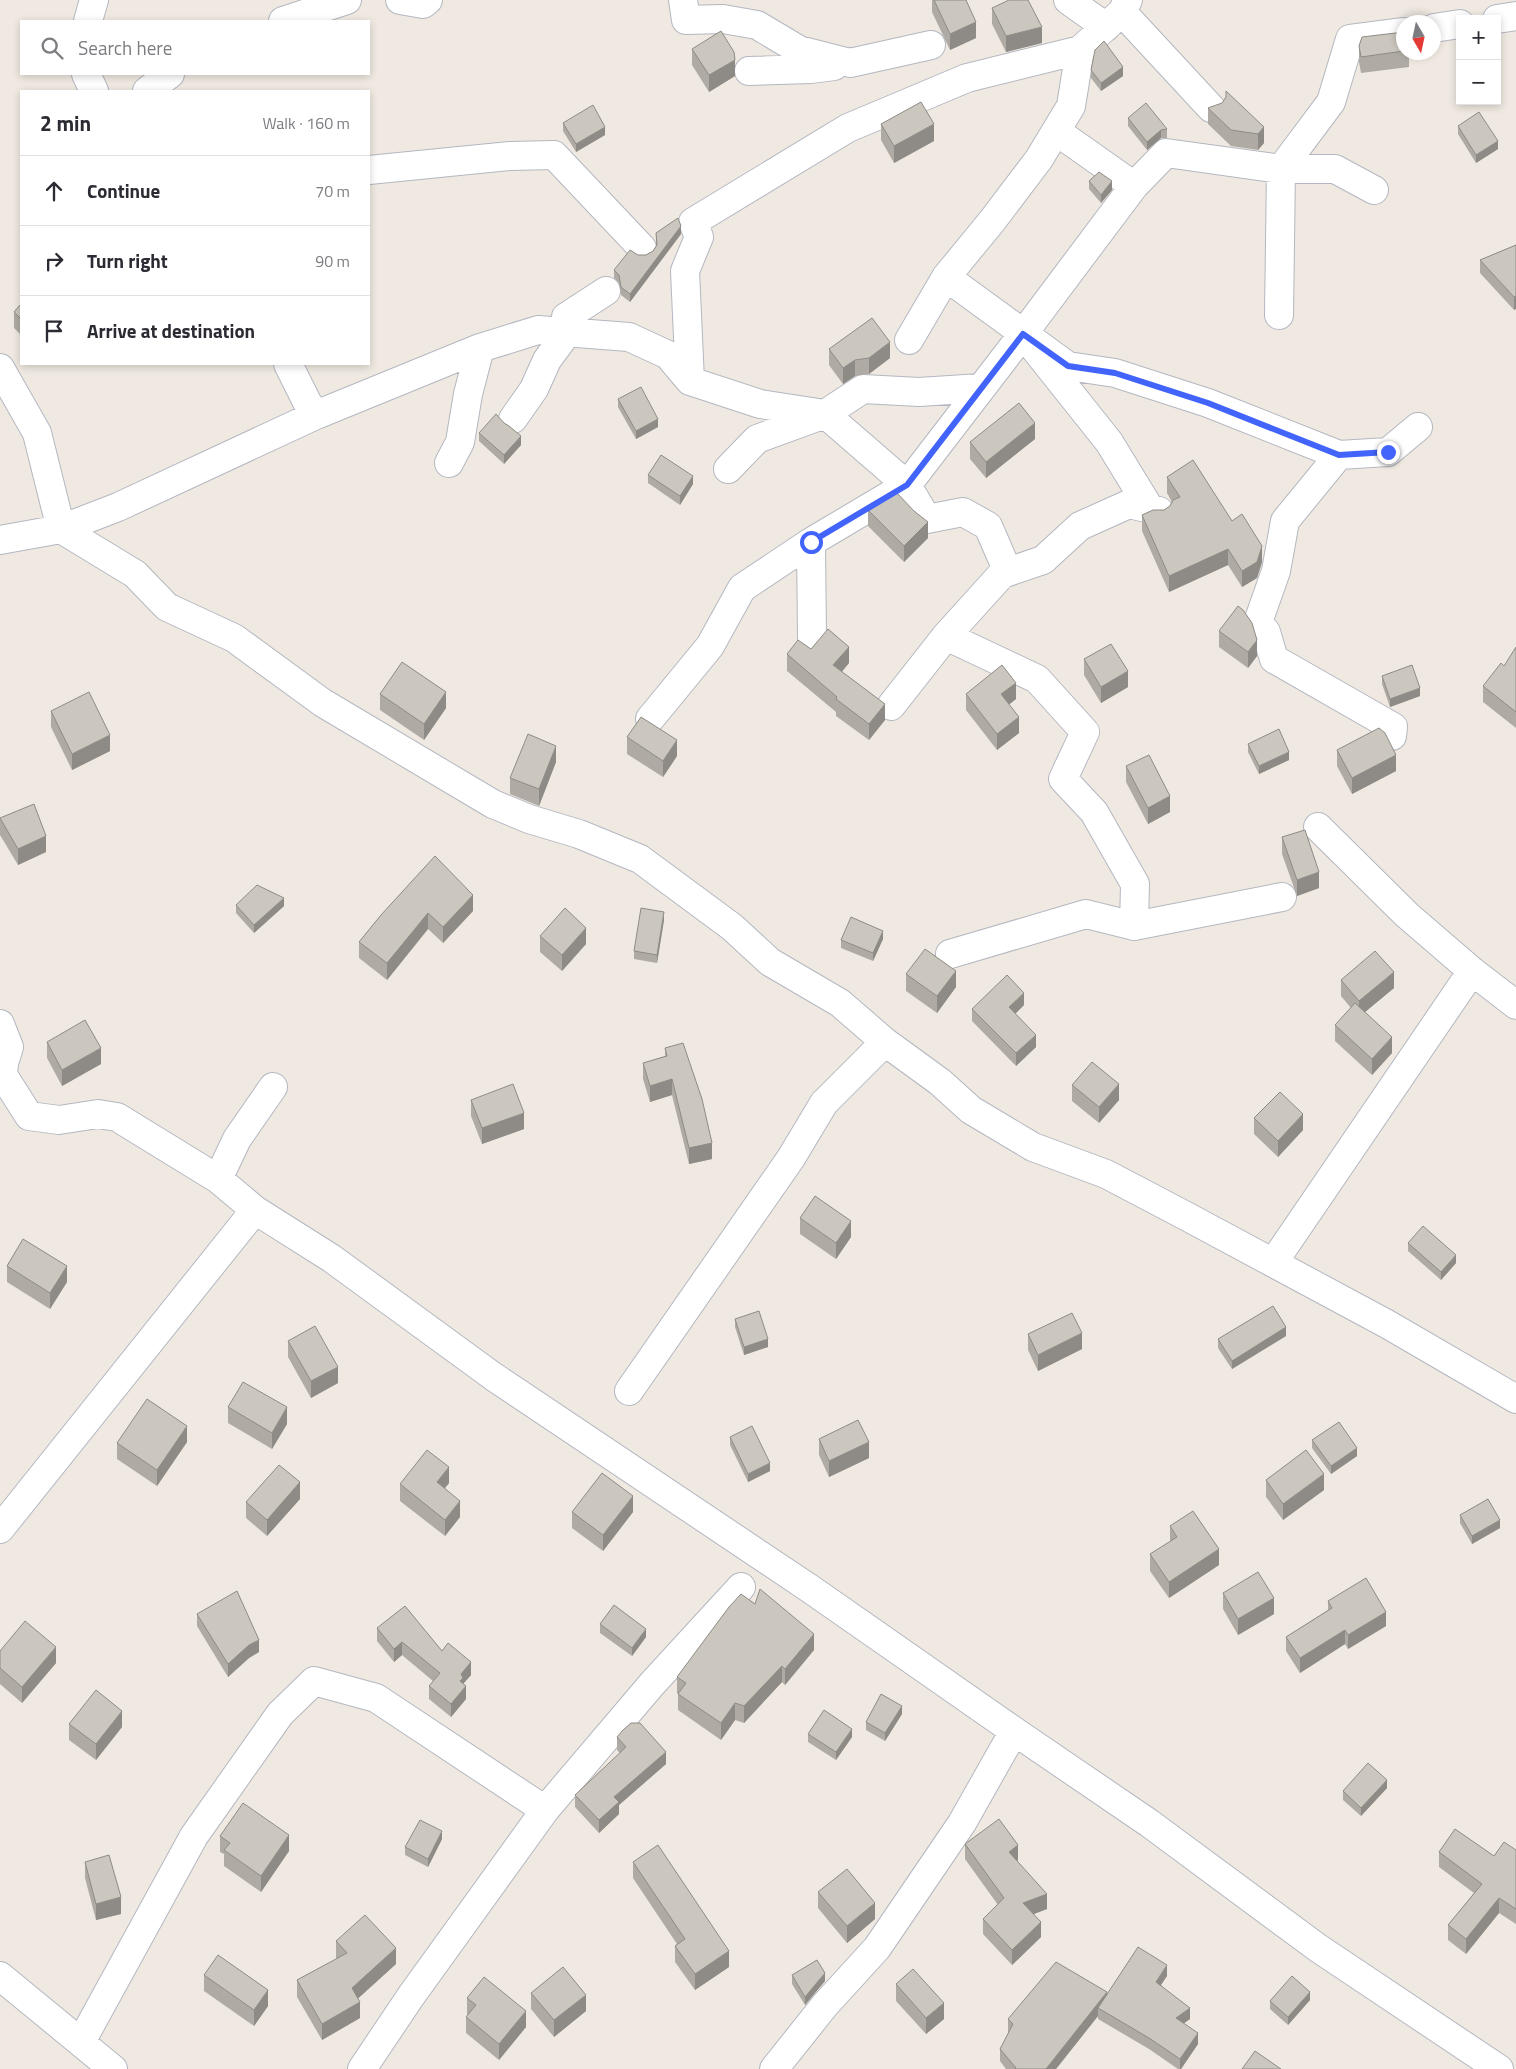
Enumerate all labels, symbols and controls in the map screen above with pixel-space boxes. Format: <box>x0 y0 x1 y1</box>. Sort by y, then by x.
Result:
north arrow <box>1396 15 1441 60</box>
map controls <box>1456 15 1501 105</box>
button: + <box>1456 15 1501 60</box>
search box <box>20 20 370 75</box>
text: Search here <box>78 33 172 62</box>
icon: search <box>38 34 66 62</box>
button: − <box>1456 60 1501 105</box>
text: 2 min <box>40 107 91 139</box>
text: Walk · 160 m <box>262 111 350 135</box>
text: Continue <box>87 176 160 205</box>
icon: ahead <box>40 177 68 205</box>
text: 70 m <box>315 179 350 203</box>
text: Turn right <box>87 246 168 275</box>
icon: right <box>40 247 68 275</box>
text: 90 m <box>315 249 350 273</box>
text: Arrive at destination <box>87 316 255 345</box>
icon: arrive <box>40 317 68 345</box>
route end <box>1377 441 1400 464</box>
route start <box>800 531 823 554</box>

